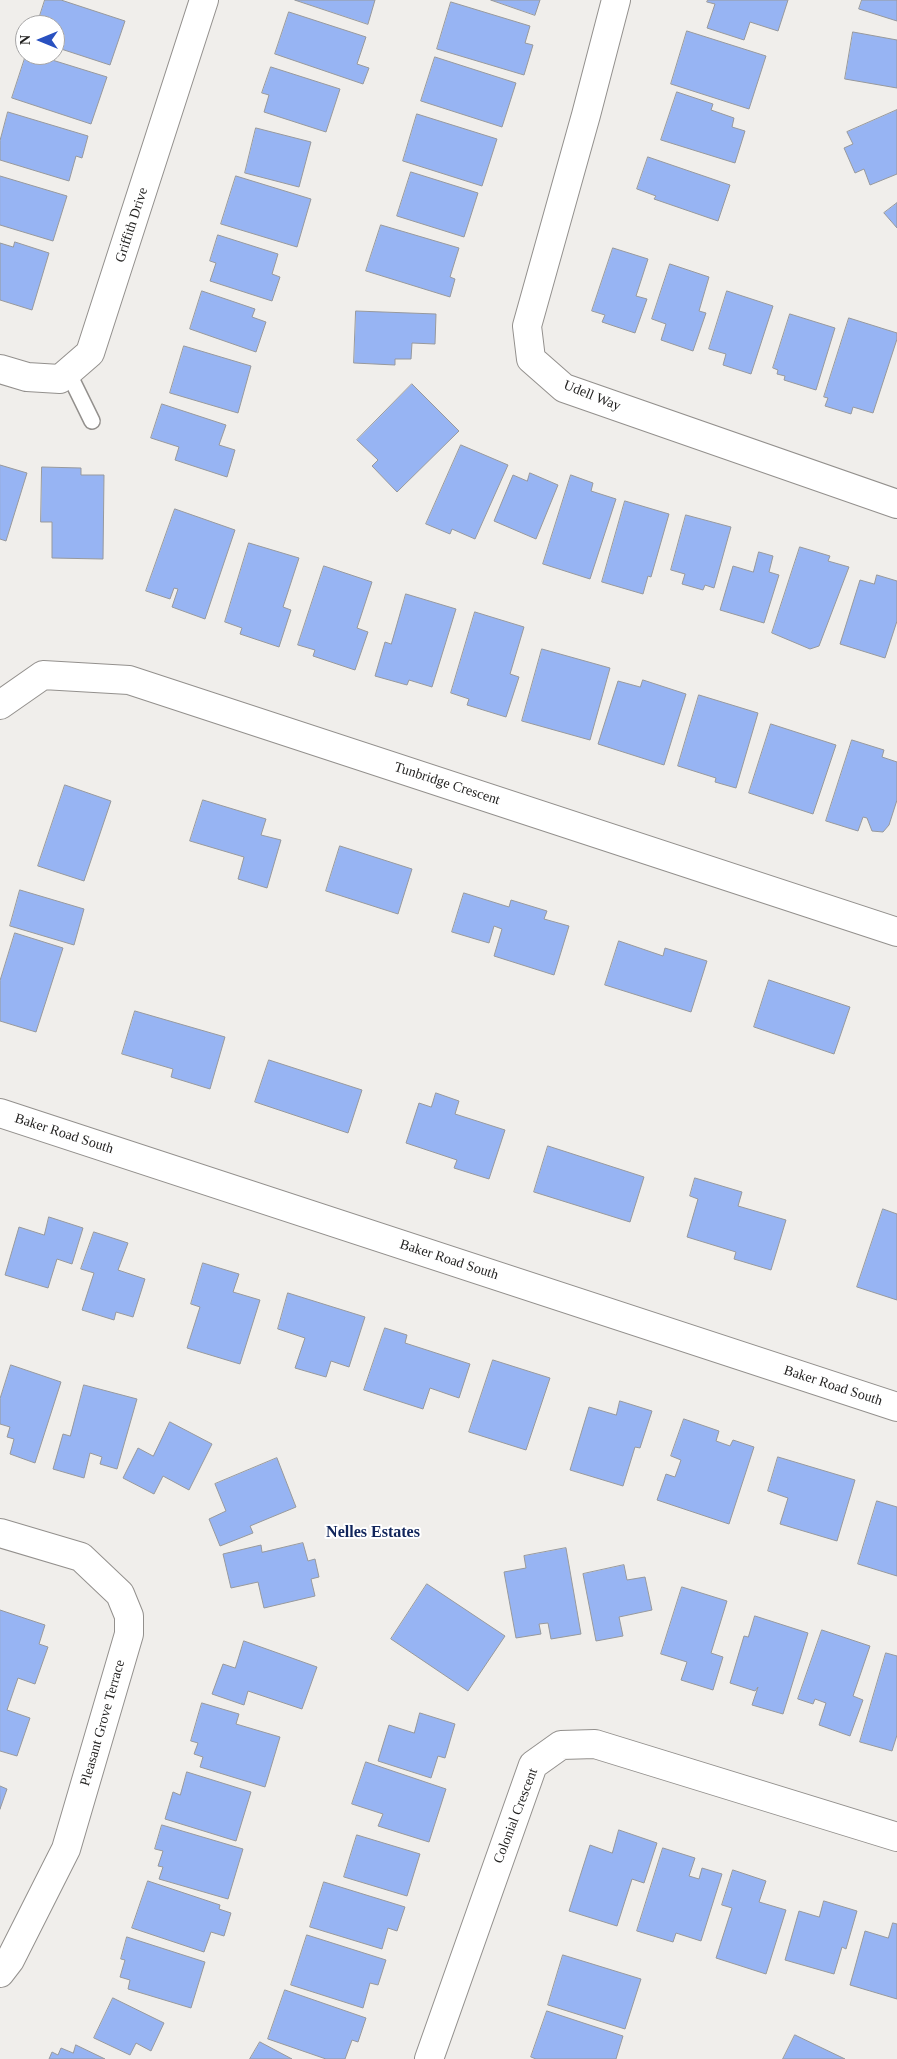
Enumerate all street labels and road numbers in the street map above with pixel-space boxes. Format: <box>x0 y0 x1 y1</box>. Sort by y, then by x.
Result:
street label: Griffith Drive <box>112 185 152 265</box>
street label: Udell Way <box>561 377 623 415</box>
street label: Tunbridge Crescent <box>392 759 502 809</box>
street label: Baker Road South <box>13 1110 115 1158</box>
street label: Baker Road South <box>398 1236 500 1284</box>
street label: Baker Road South <box>782 1362 884 1410</box>
street label: Pleasant Grove Terrace <box>77 1658 129 1788</box>
street label: Colonial Crescent <box>490 1766 542 1866</box>

